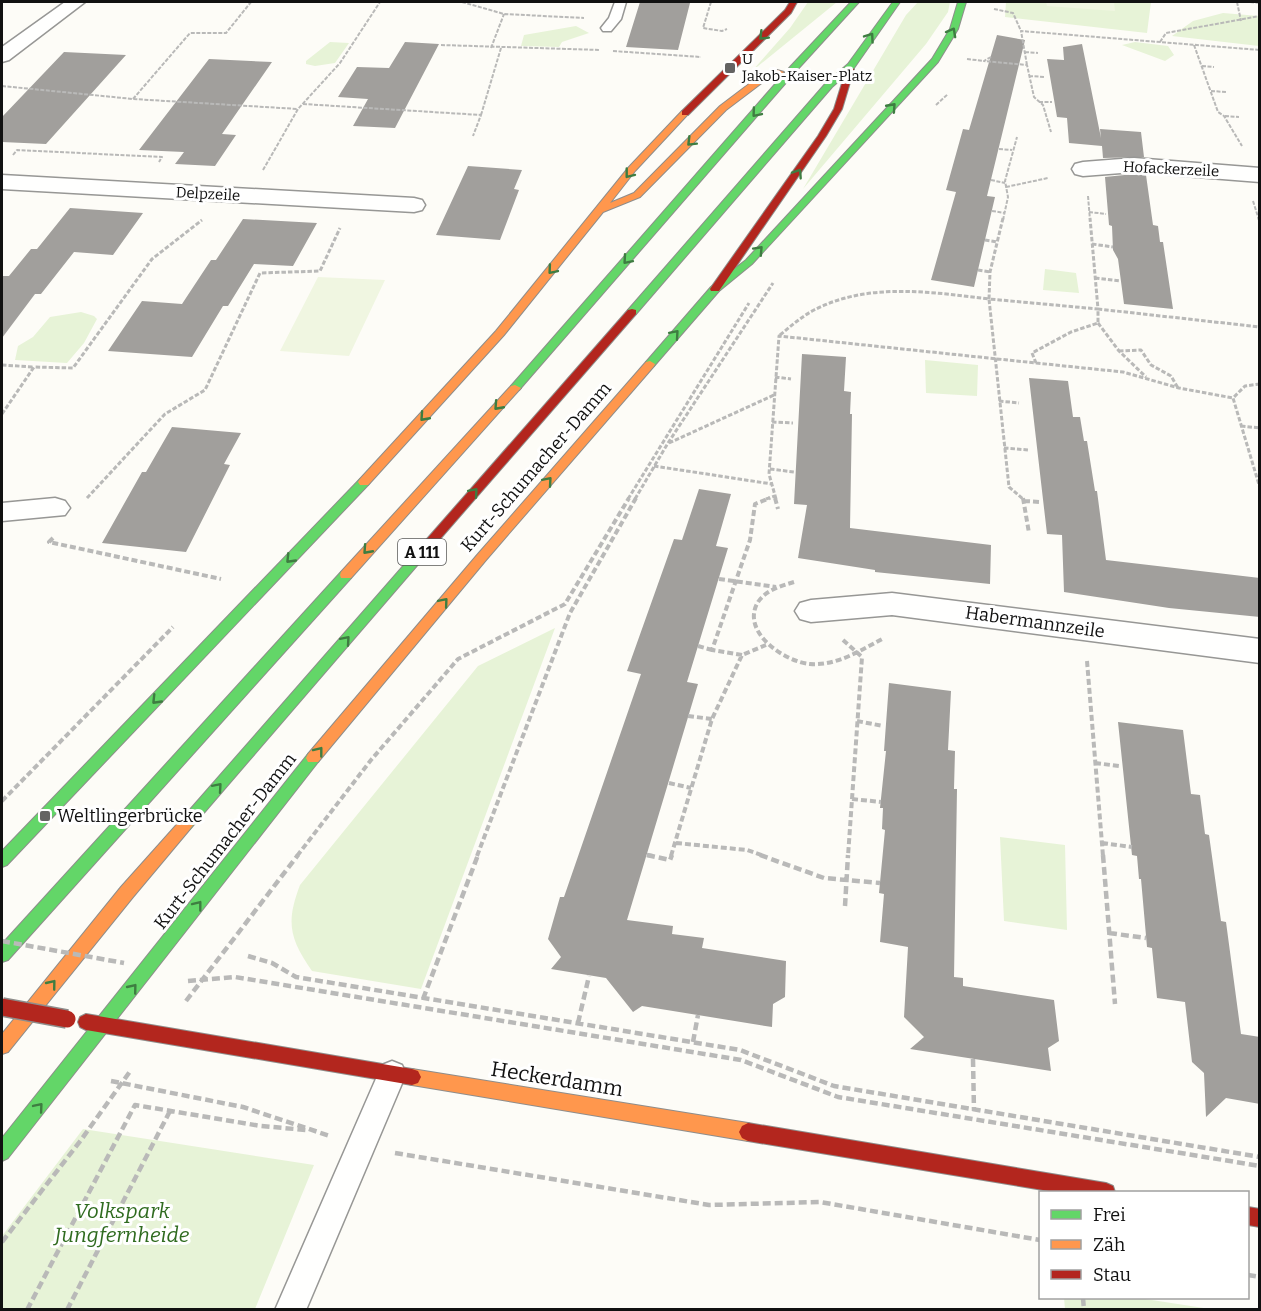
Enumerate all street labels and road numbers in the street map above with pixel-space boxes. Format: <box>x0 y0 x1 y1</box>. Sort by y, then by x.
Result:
street label: Hofackerzeile <box>1122 157 1220 181</box>
street label: Delpzeile <box>175 183 241 205</box>
street label: Kurt-Schumacher-Damm <box>456 378 616 556</box>
road number: A 111 <box>398 539 446 565</box>
street label: Habermannzeile <box>964 601 1106 643</box>
street label: Kurt-Schumacher-Damm <box>149 748 301 934</box>
street label: Heckerdamm <box>489 1056 625 1102</box>

